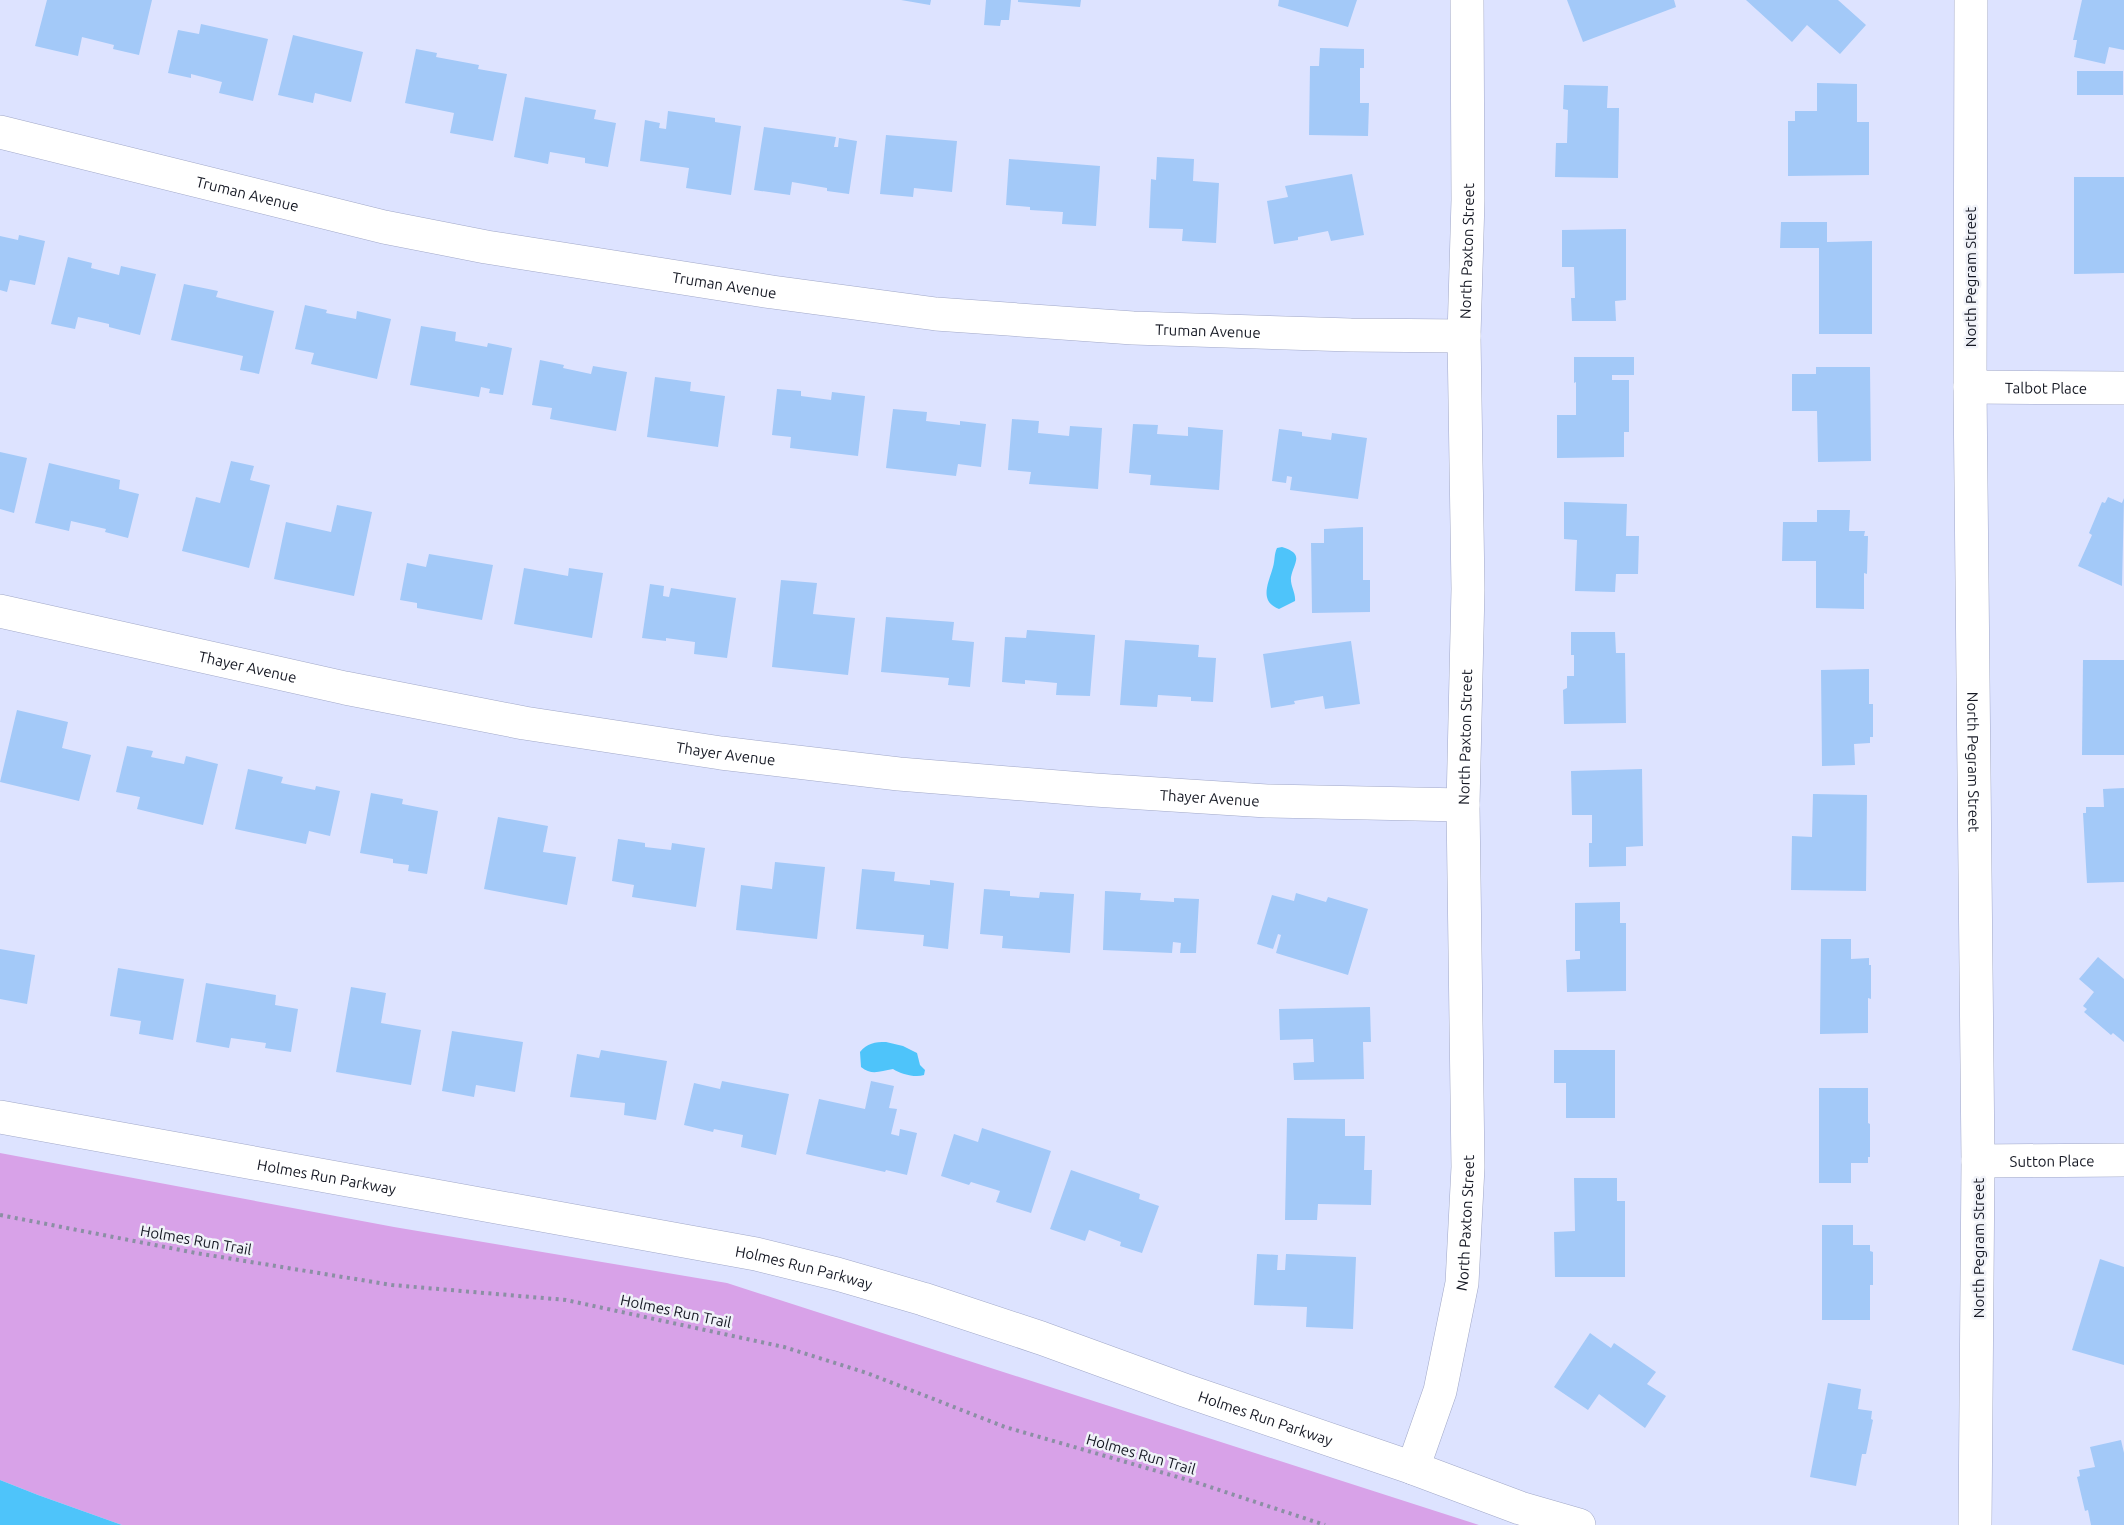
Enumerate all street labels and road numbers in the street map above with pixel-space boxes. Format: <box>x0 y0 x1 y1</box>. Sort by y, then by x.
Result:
street label: Truman Avenue <box>194 172 301 214</box>
street label: North Paxton Street <box>1456 183 1477 319</box>
street label: North Pegram Street <box>1962 207 1979 347</box>
street label: Truman Avenue <box>671 268 778 301</box>
street label: Truman Avenue <box>1155 320 1261 341</box>
street label: Talbot Place <box>2005 379 2087 396</box>
street label: Thayer Avenue <box>197 647 298 685</box>
street label: North Paxton Street <box>1455 669 1475 805</box>
street label: North Pegram Street <box>1965 692 1983 832</box>
street label: Thayer Avenue <box>675 738 776 768</box>
street label: Thayer Avenue <box>1159 786 1260 809</box>
street label: Sutton Place <box>2009 1152 2095 1169</box>
street label: Holmes Run Parkway <box>256 1155 397 1197</box>
street label: North Paxton Street <box>1452 1155 1477 1292</box>
street label: North Pegram Street <box>1970 1178 1987 1318</box>
street label: Holmes Run Trail <box>139 1222 253 1258</box>
street label: Holmes Run Parkway <box>734 1242 875 1292</box>
street label: Holmes Run Trail <box>619 1291 733 1331</box>
street label: Holmes Run Parkway <box>1196 1387 1335 1449</box>
street label: Holmes Run Trail <box>1084 1430 1198 1478</box>

